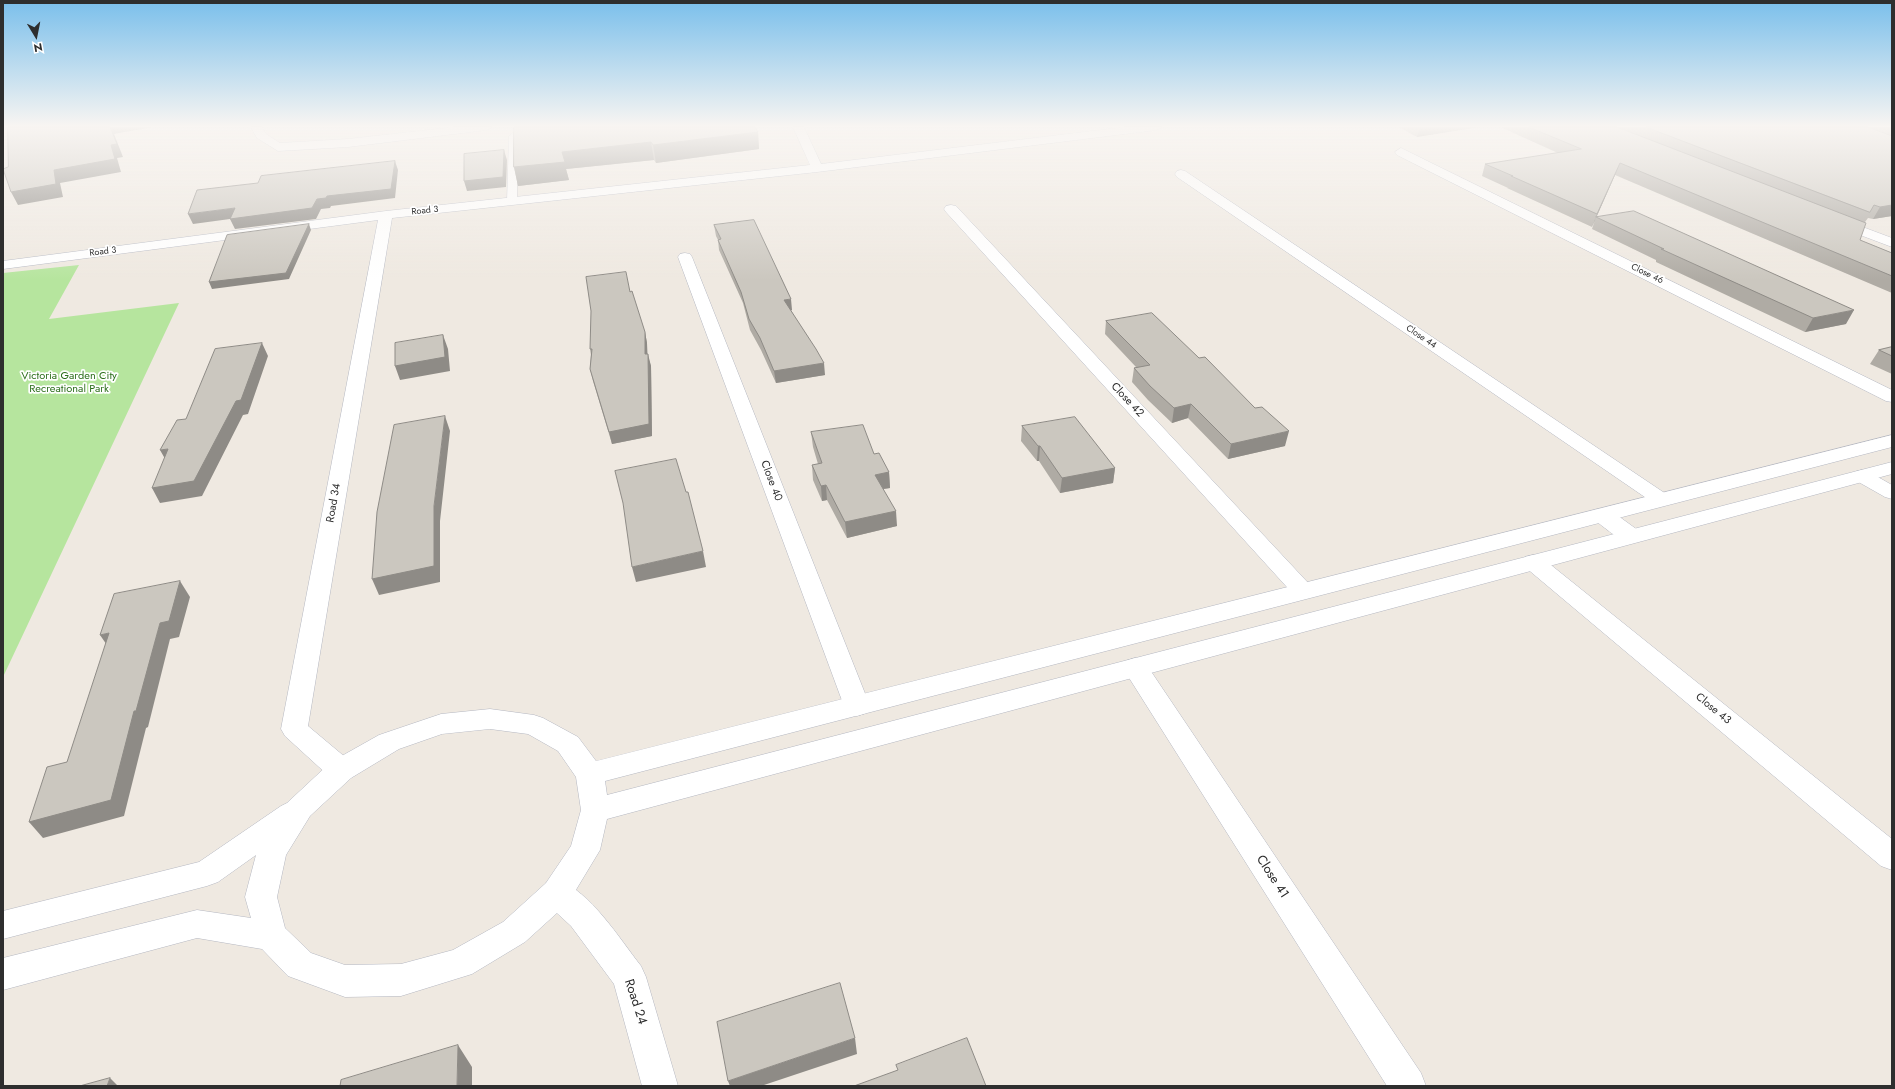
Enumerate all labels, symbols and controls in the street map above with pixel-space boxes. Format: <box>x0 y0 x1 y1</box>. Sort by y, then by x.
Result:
north arrow <box>16 16 56 56</box>
text: N <box>32 39 44 56</box>
street label: Road 3 <box>411 204 439 218</box>
street label: Road 3 <box>89 245 117 259</box>
street label: Close 46 <box>1629 262 1665 286</box>
street label: Close 44 <box>1404 323 1438 351</box>
park label: Victoria Garden City Recreational Park <box>21 369 117 395</box>
street label: Close 42 <box>1108 380 1146 420</box>
street label: Close 40 <box>757 459 785 503</box>
street label: Road 34 <box>324 482 344 524</box>
street label: Close 43 <box>1693 691 1733 727</box>
street label: Close 41 <box>1252 853 1292 901</box>
street label: Road 24 <box>620 977 650 1027</box>

